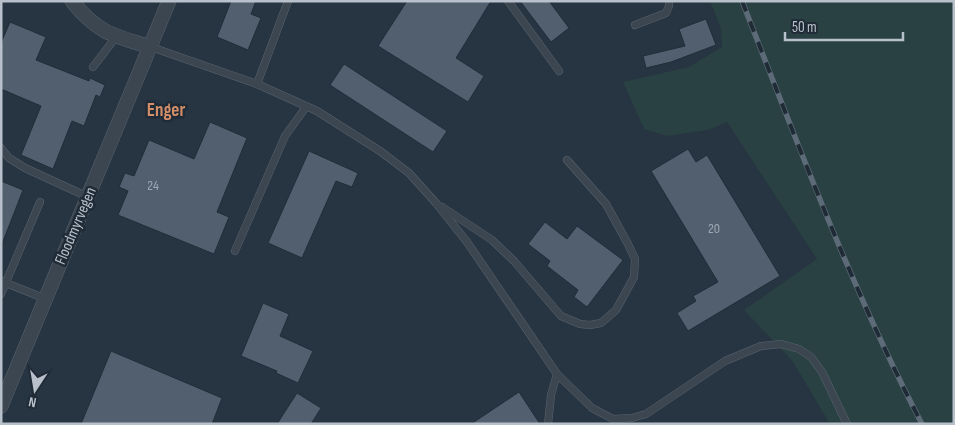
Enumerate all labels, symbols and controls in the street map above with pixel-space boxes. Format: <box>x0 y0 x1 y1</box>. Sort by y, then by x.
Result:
scale bar <box>785 10 902 42</box>
text: 50 m <box>792 18 817 37</box>
district label: Enger <box>147 99 185 122</box>
house number: 24 <box>147 177 159 194</box>
street label: Floodmyrvegen <box>51 184 101 268</box>
house number: 20 <box>708 220 720 237</box>
north arrow <box>10 365 60 415</box>
text: N <box>27 393 38 411</box>

